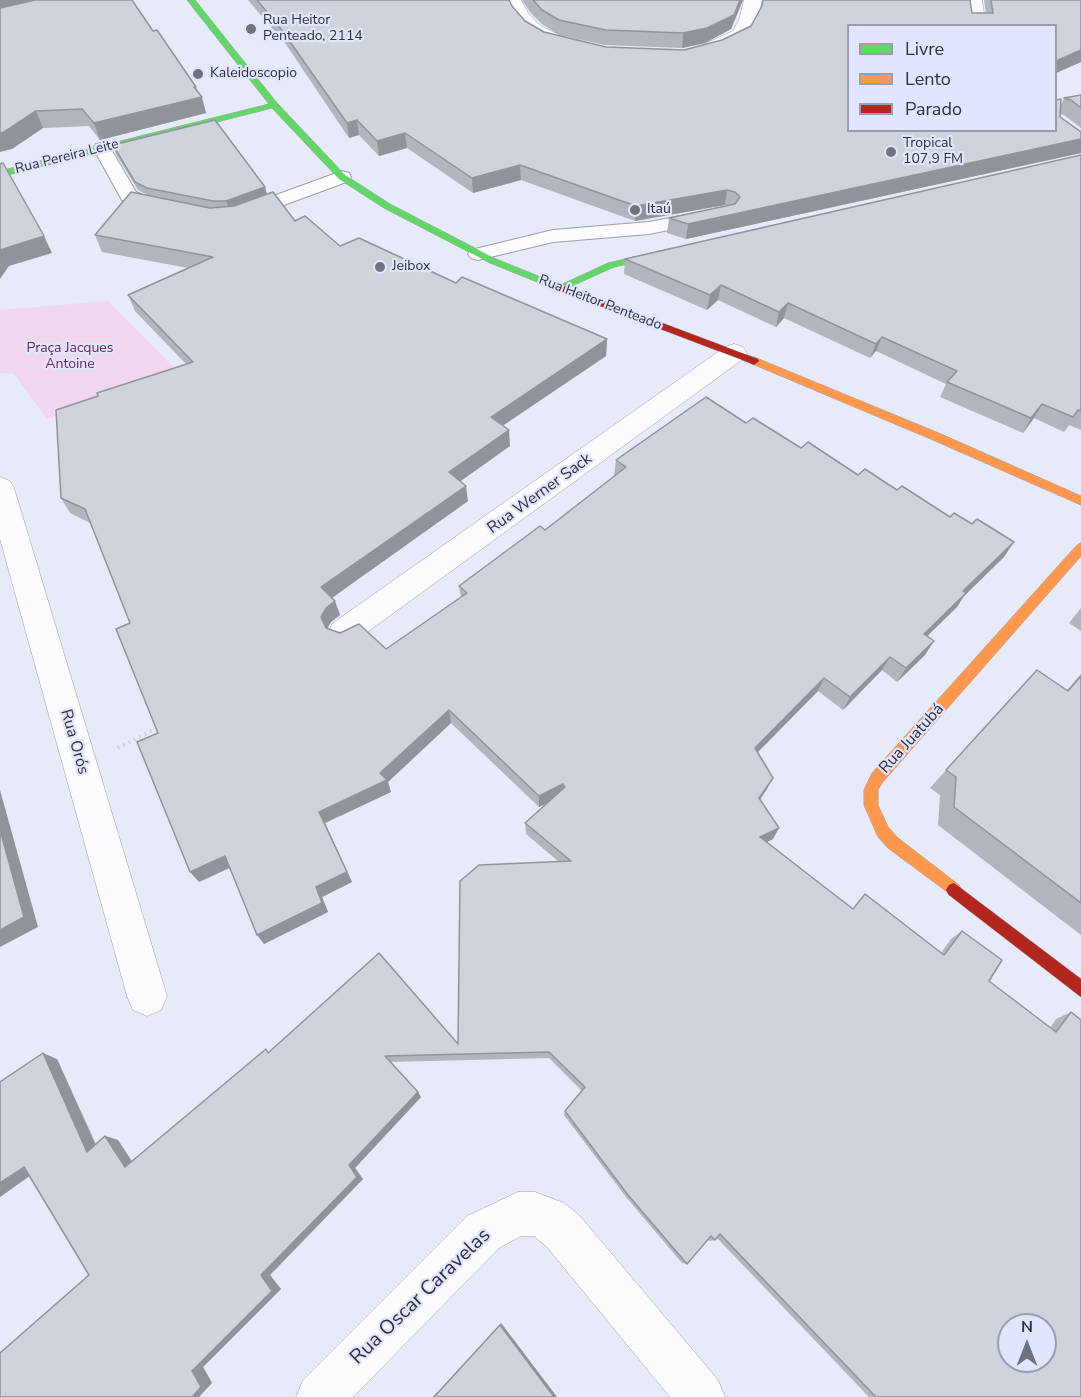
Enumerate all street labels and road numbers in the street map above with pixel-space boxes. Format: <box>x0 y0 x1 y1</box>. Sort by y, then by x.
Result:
street label: Rua Pereira Leite <box>13 136 121 178</box>
street label: Rua Heitor Penteado <box>536 272 664 334</box>
street label: Rua Werner Sack <box>484 450 596 538</box>
street label: Rua Juatubá <box>876 700 948 778</box>
street label: Rua Orós <box>56 707 92 777</box>
street label: Rua Oscar Caravelas <box>346 1224 496 1370</box>

